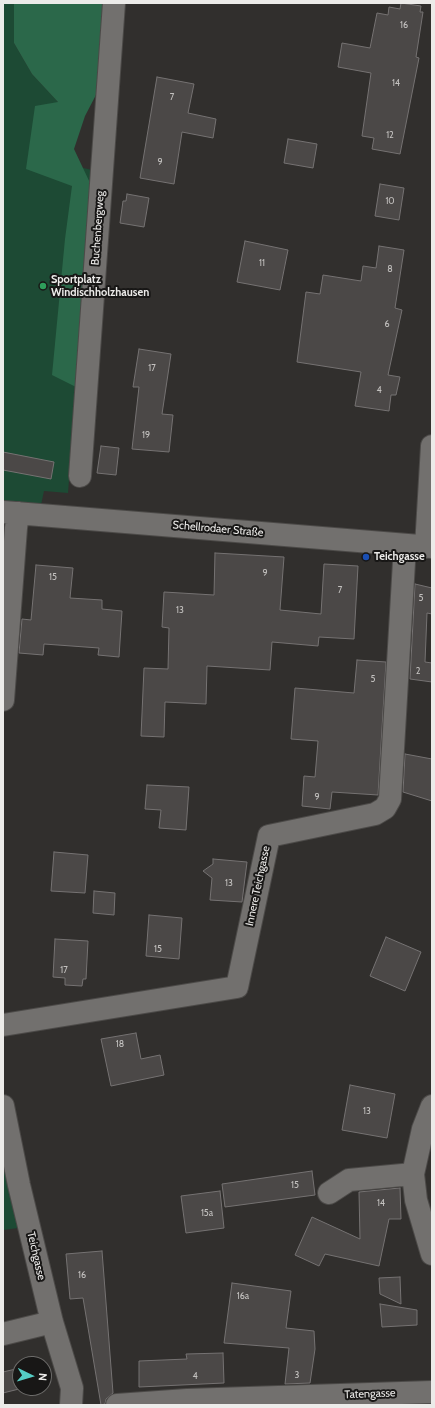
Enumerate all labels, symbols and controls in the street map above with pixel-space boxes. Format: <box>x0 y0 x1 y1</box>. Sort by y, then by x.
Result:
house number: 16 <box>400 20 408 30</box>
house number: 14 <box>392 78 400 88</box>
house number: 7 <box>170 92 174 102</box>
house number: 12 <box>386 130 394 140</box>
house number: 9 <box>157 157 163 167</box>
street label: Buchenbergweg <box>89 190 107 266</box>
house number: 10 <box>385 196 395 206</box>
house number: 11 <box>259 258 265 268</box>
house number: 8 <box>387 264 393 274</box>
place label: Sportplatz Windischholzhausen <box>51 273 149 299</box>
marker: Sportplatz Windischholzhausen <box>38 281 48 291</box>
house number: 6 <box>384 319 390 329</box>
house number: 17 <box>148 363 156 373</box>
house number: 4 <box>376 385 382 395</box>
house number: 19 <box>142 430 150 440</box>
street label: Schellrodaer Straße <box>172 518 264 540</box>
place label: Teichgasse <box>374 550 425 564</box>
marker: Teichgasse <box>361 552 371 562</box>
house number: 9 <box>262 568 268 578</box>
house number: 15 <box>49 572 57 582</box>
house number: 7 <box>338 585 342 595</box>
house number: 5 <box>419 593 423 603</box>
house number: 13 <box>176 605 184 615</box>
house number: 2 <box>416 666 420 676</box>
house number: 5 <box>371 674 375 684</box>
house number: 9 <box>314 792 320 802</box>
street label: Innere Teichgasse <box>243 845 273 927</box>
house number: 13 <box>225 878 233 888</box>
house number: 15 <box>154 944 162 954</box>
house number: 17 <box>60 965 68 975</box>
house number: 18 <box>116 1039 124 1049</box>
house number: 13 <box>363 1106 371 1116</box>
house number: 15 <box>291 1180 299 1190</box>
house number: 14 <box>377 1198 385 1208</box>
house number: 15a <box>201 1208 213 1218</box>
street label: Teichgasse <box>24 1230 48 1282</box>
house number: 16 <box>78 1270 86 1280</box>
house number: 16a <box>237 1291 249 1301</box>
north arrow <box>12 1356 52 1396</box>
house number: 3 <box>295 1370 299 1380</box>
house number: 4 <box>192 1371 198 1381</box>
text: N <box>36 1372 50 1381</box>
street label: Tatengasse <box>344 1387 396 1401</box>

